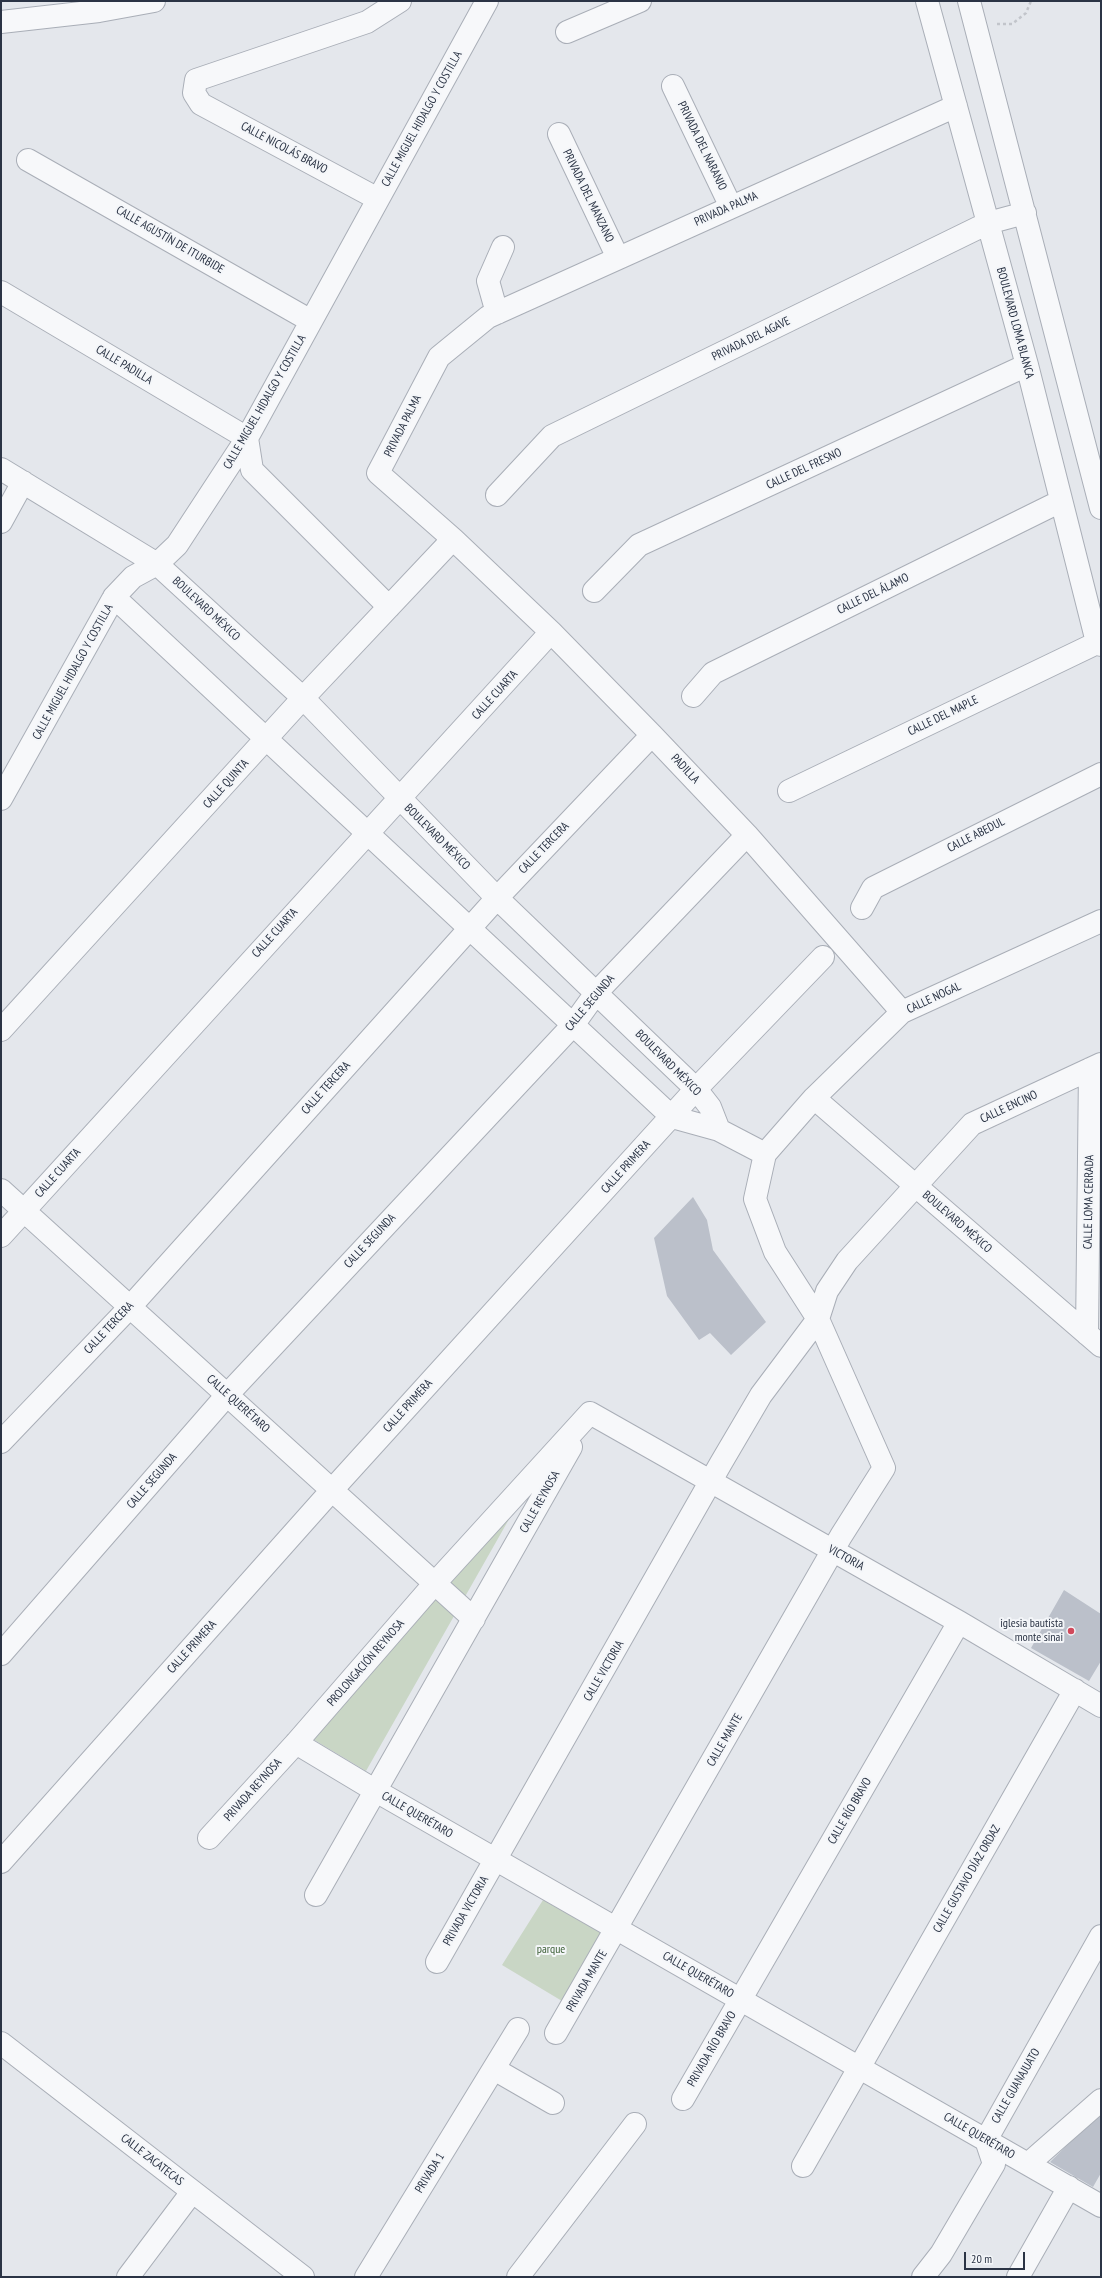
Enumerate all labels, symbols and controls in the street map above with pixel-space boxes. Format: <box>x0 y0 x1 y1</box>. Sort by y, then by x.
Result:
street label: CALLE MIGUEL HIDALGO Y COSTILLA <box>379 49 465 189</box>
street label: PRIVADA DEL NARANJO <box>674 99 730 193</box>
street label: CALLE NICOLÁS BRAVO <box>238 119 330 177</box>
street label: PRIVADA DEL MANZANO <box>559 147 617 245</box>
street label: PRIVADA PALMA <box>692 189 760 229</box>
street label: CALLE AGUSTÍN DE ITURBIDE <box>113 203 227 277</box>
street label: BOULEVARD LOMA BLANCA <box>993 266 1037 380</box>
street label: PRIVADA DEL AGAVE <box>710 314 792 364</box>
street label: CALLE MIGUEL HIDALGO Y COSTILLA <box>221 332 309 472</box>
street label: CALLE PADILLA <box>93 342 155 388</box>
street label: PRIVADA PALMA <box>381 393 425 459</box>
street label: CALLE DEL FRESNO <box>764 445 844 493</box>
street label: CALLE DEL ÁLAMO <box>835 570 911 618</box>
street label: BOULEVARD MÉXICO <box>169 574 243 644</box>
street label: CALLE MIGUEL HIDALGO Y COSTILLA <box>30 602 116 742</box>
street label: CALLE CUARTA <box>469 667 521 723</box>
street label: CALLE DEL MAPLE <box>906 693 980 739</box>
street label: PADILLA <box>668 751 702 787</box>
street label: CALLE QUINTA <box>200 757 252 811</box>
street label: BOULEVARD MÉXICO <box>401 801 473 873</box>
street label: CALLE ABEDUL <box>945 814 1007 856</box>
street label: CALLE TERCERA <box>516 819 572 877</box>
street label: CALLE CUARTA <box>249 905 301 961</box>
street label: CALLE SEGUNDA <box>562 972 618 1034</box>
street label: CALLE NOGAL <box>905 979 963 1017</box>
street label: BOULEVARD MÉXICO <box>632 1027 704 1099</box>
street label: CALLE TERCERA <box>298 1059 354 1117</box>
street label: CALLE ENCINO <box>978 1087 1040 1127</box>
street label: CALLE PRIMERA <box>598 1137 654 1197</box>
street label: CALLE CUARTA <box>32 1145 84 1201</box>
street label: CALLE LOMA CERRADA <box>1081 1155 1097 1249</box>
street label: BOULEVARD MÉXICO <box>919 1188 995 1256</box>
street label: CALLE SEGUNDA <box>341 1211 399 1271</box>
street label: CALLE TERCERA <box>81 1299 137 1357</box>
street label: CALLE QUERÉTARO <box>204 1372 272 1436</box>
street label: CALLE PRIMERA <box>380 1376 436 1436</box>
street label: CALLE SEGUNDA <box>124 1450 180 1512</box>
street label: CALLE REYNOSA <box>517 1468 563 1536</box>
street label: VICTORIA <box>825 1542 867 1574</box>
street label: CALLE PRIMERA <box>164 1617 220 1677</box>
street label: PROLONGACIÓN REYNOSA <box>324 1617 408 1709</box>
place label: iglesia bautista monte sinai <box>1000 1617 1063 1645</box>
marker: iglesia bautista monte sinai <box>1066 1626 1076 1636</box>
street label: CALLE VICTORIA <box>581 1638 627 1704</box>
street label: CALLE MANTE <box>704 1711 746 1769</box>
street label: PRIVADA REYNOSA <box>221 1756 285 1824</box>
street label: CALLE RÍO BRAVO <box>825 1775 875 1847</box>
street label: CALLE QUERÉTARO <box>379 1789 455 1841</box>
street label: CALLE GUSTAVO DÍAZ ORDAZ <box>930 1823 1004 1935</box>
street label: PRIVADA VICTORIA <box>440 1874 492 1948</box>
park label: parque <box>537 1943 565 1957</box>
street label: PRIVADA MANTE <box>563 1947 611 2015</box>
street label: CALLE QUERÉTARO <box>660 1949 736 2001</box>
street label: PRIVADA RÍO BRAVO <box>685 2009 739 2089</box>
street label: CALLE GUANAJUATO <box>989 2046 1043 2126</box>
street label: CALLE QUERÉTARO <box>941 2110 1017 2162</box>
street label: CALLE ZACATECAS <box>118 2131 186 2189</box>
street label: PRIVADA 1 <box>412 2150 448 2196</box>
scale bar <box>966 2244 1027 2270</box>
text: 20 m <box>971 2251 992 2266</box>

